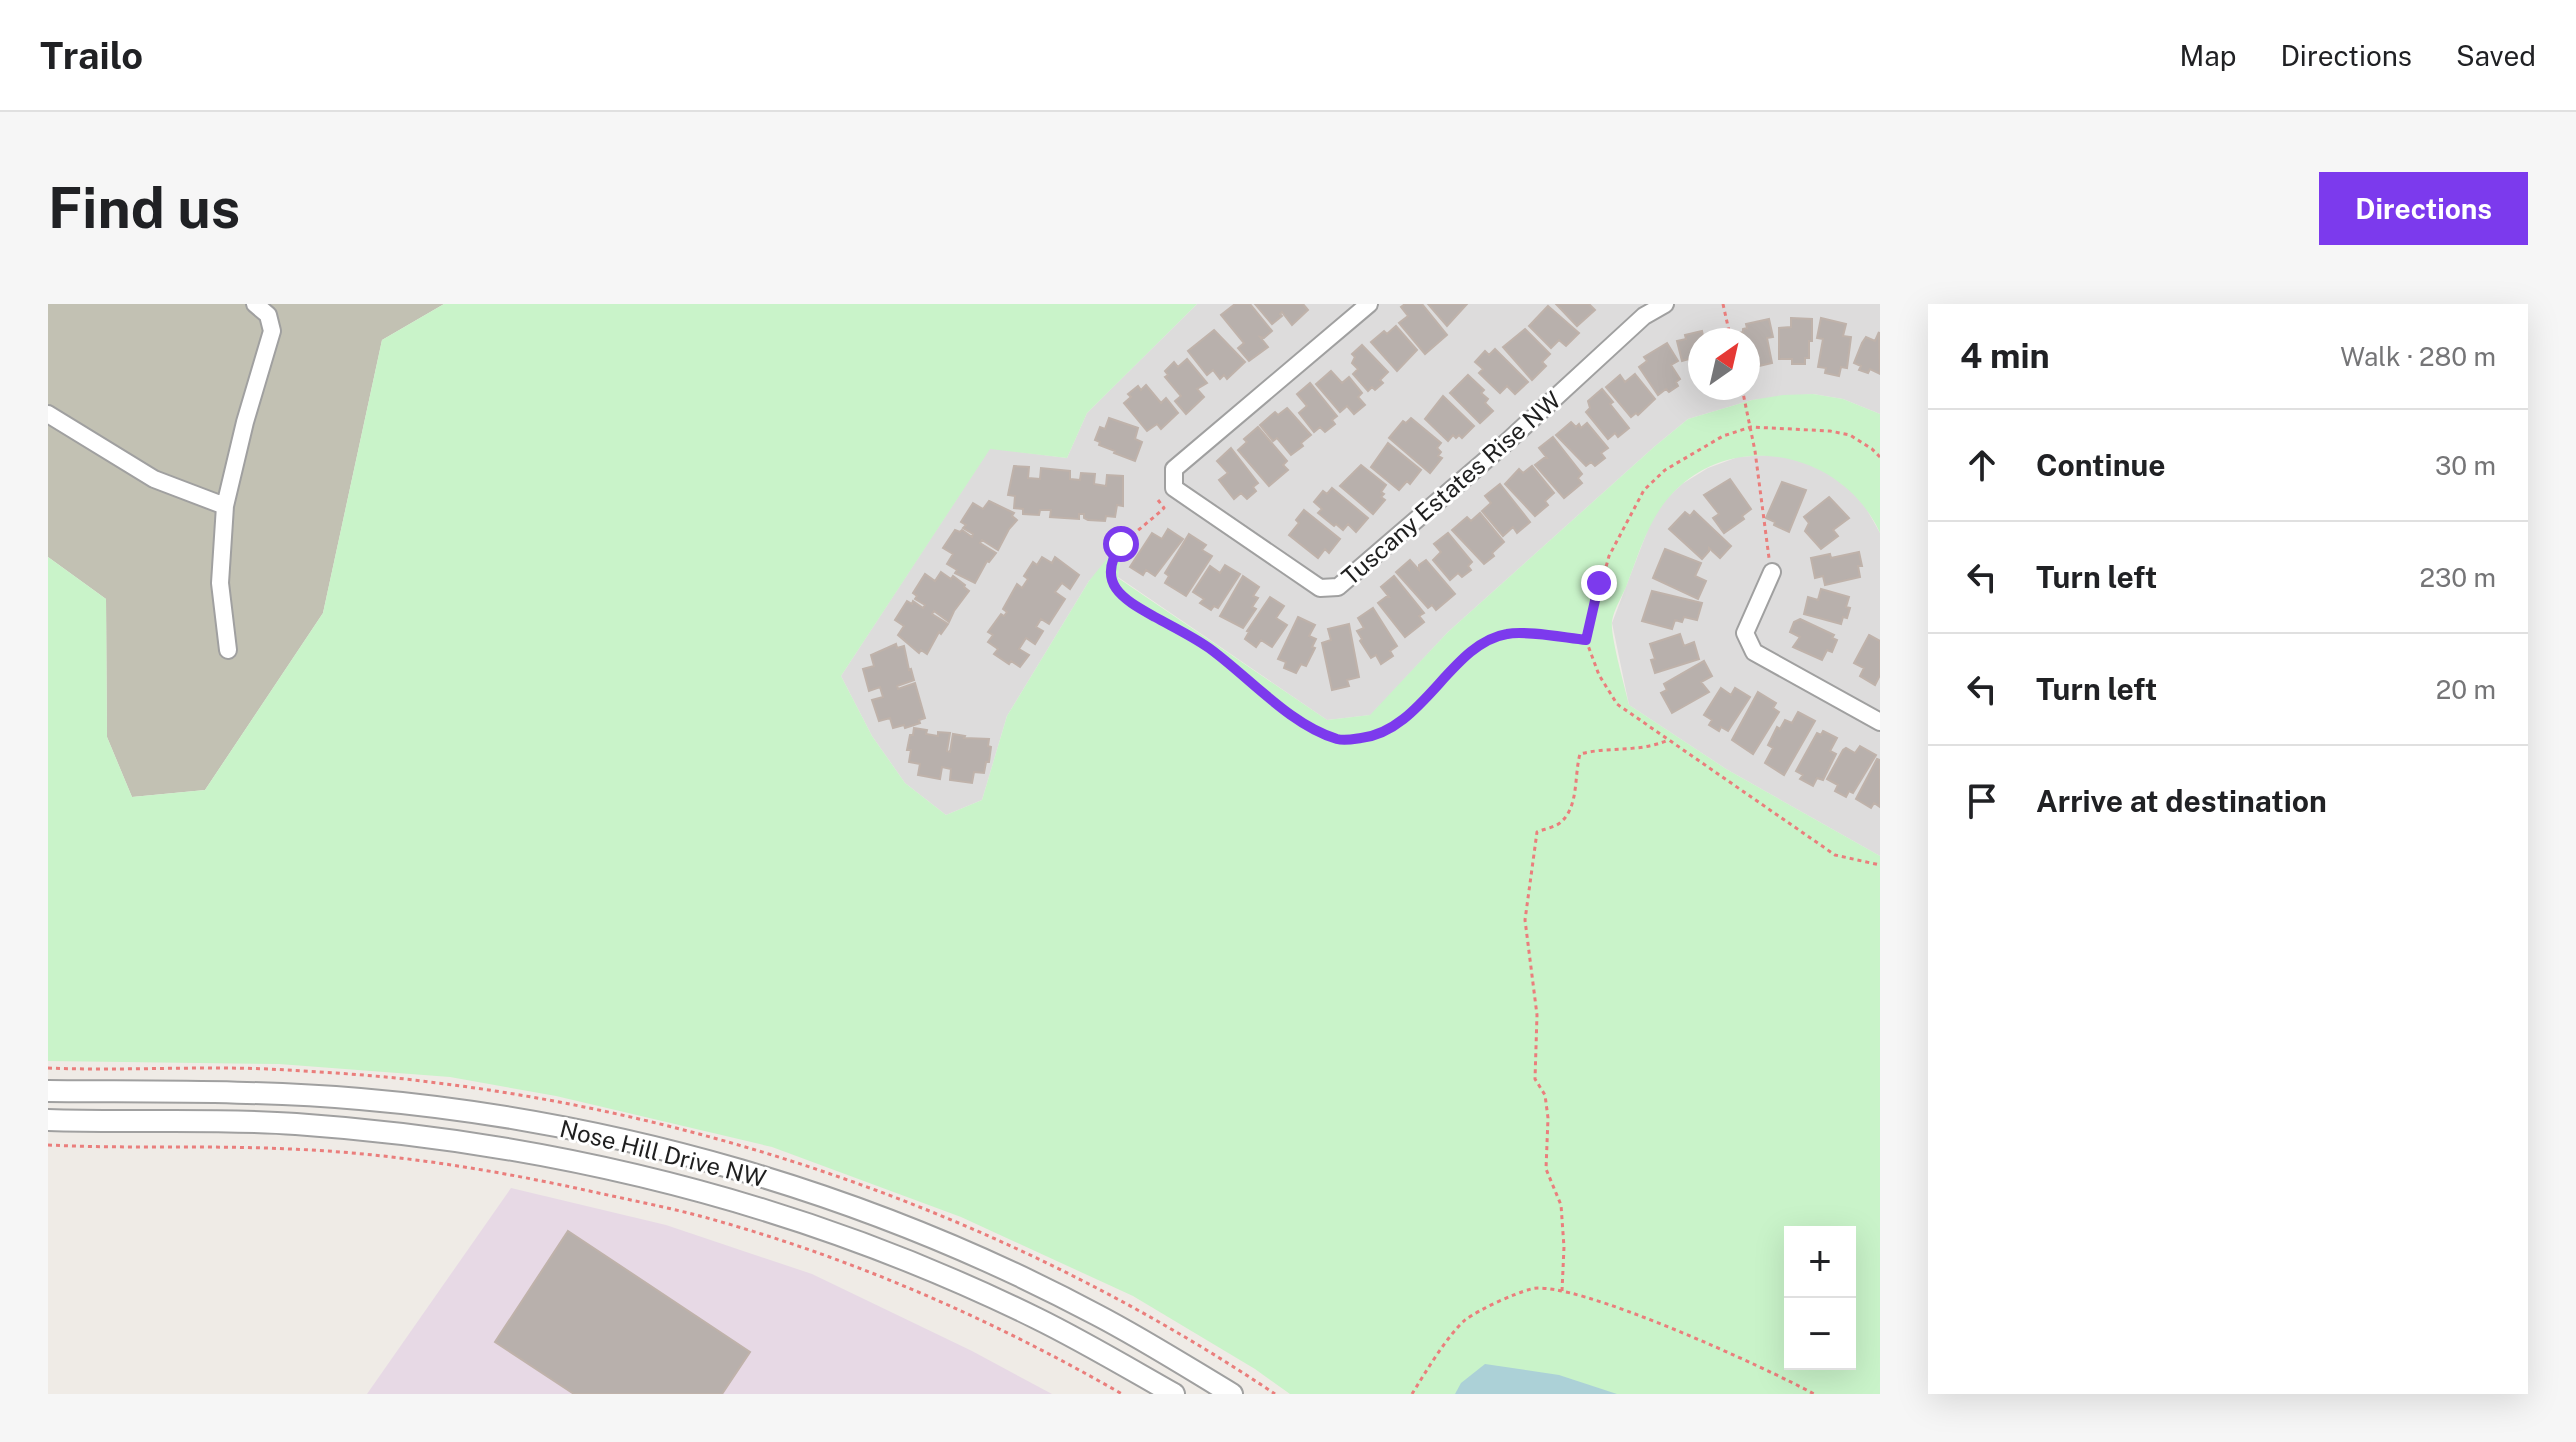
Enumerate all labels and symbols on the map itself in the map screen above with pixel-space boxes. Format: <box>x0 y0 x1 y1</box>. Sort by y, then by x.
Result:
north arrow <box>1688 328 1760 400</box>
street label: Tuscany Estates Rise NW <box>1336 385 1566 591</box>
route start <box>1103 526 1139 562</box>
route end <box>1581 565 1617 601</box>
street label: Nose Hill Drive NW <box>557 1114 769 1192</box>

